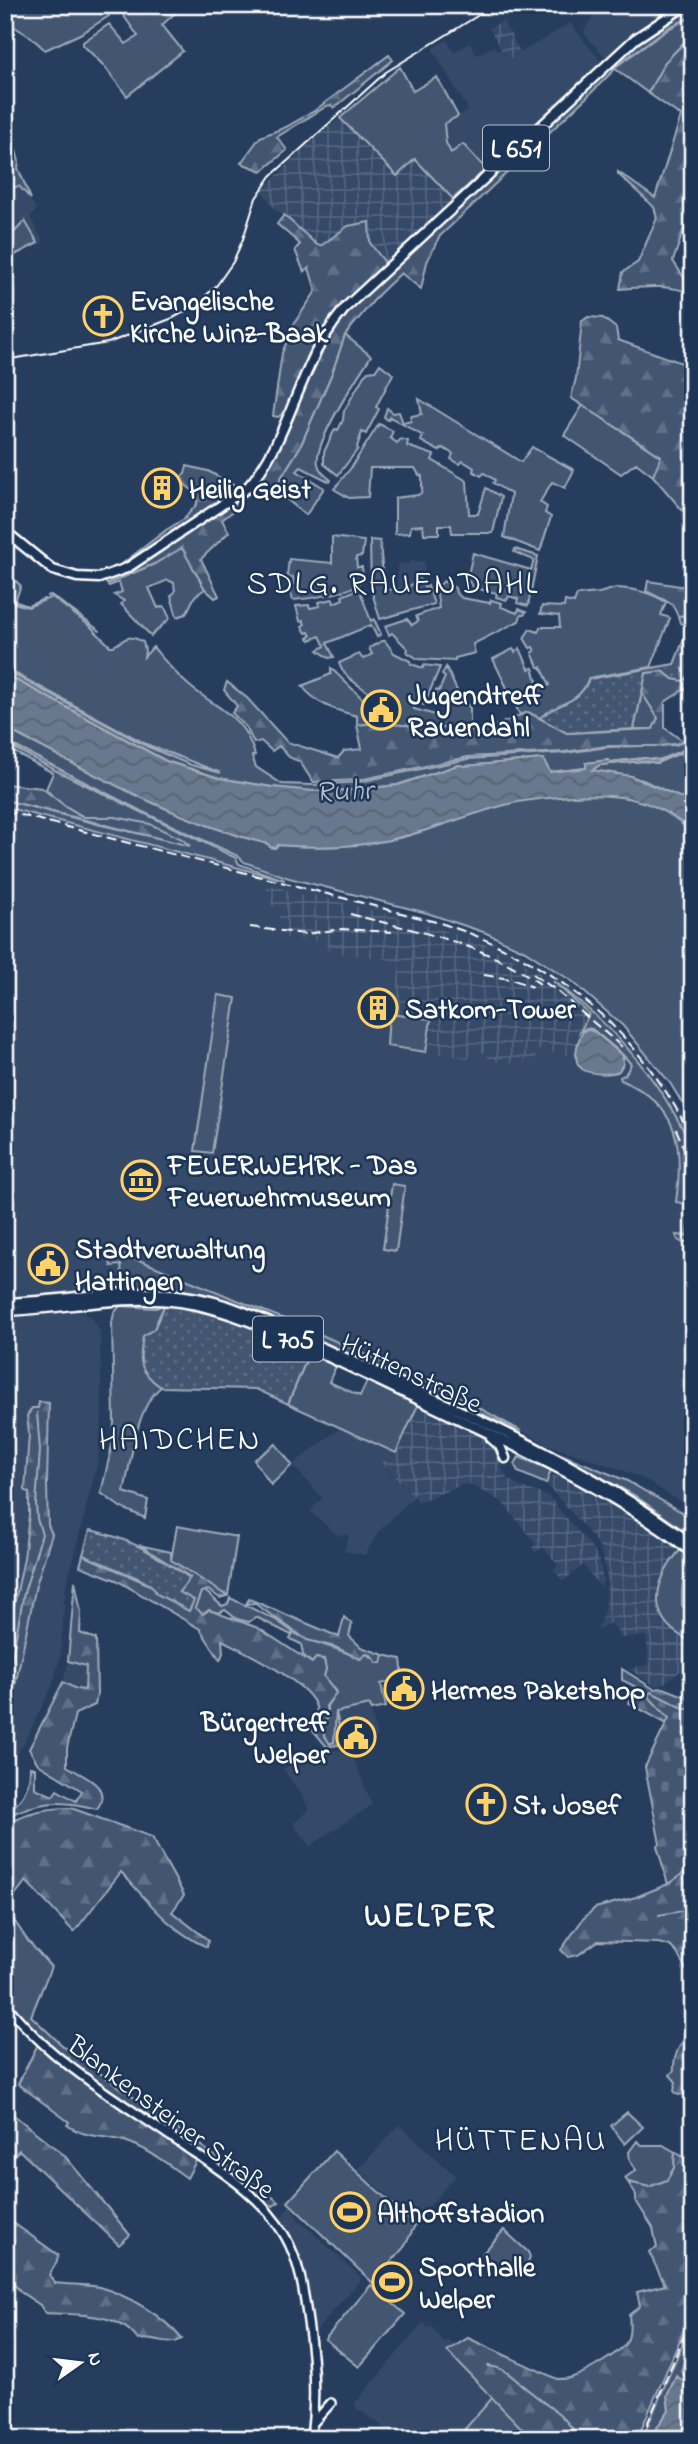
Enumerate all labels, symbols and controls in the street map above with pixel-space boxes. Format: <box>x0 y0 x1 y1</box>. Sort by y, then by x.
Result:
road number: L 651 <box>483 125 549 170</box>
place label: Evangelische Kirche Winz-Baak <box>130 283 329 356</box>
church icon: Evangelische Kirche Winz-Baak <box>82 295 124 337</box>
building icon: Heilig Geist <box>141 467 183 509</box>
place label: Heilig Geist <box>189 471 312 513</box>
district label: SDLG. RAUENDAHL <box>247 562 539 609</box>
place label: Jugendtreff Rauendahl <box>408 677 544 750</box>
public building icon: Jugendtreff Rauendahl <box>360 689 402 731</box>
water label: Ruhr <box>315 770 377 816</box>
building icon: Satkom-Tower <box>357 987 399 1029</box>
place label: Satkom-Tower <box>405 991 577 1032</box>
place label: FEUER.WEHRK - Das Feuerwehrmuseum <box>166 1147 417 1220</box>
museum icon: FEUER.WEHRK - Das Feuerwehrmuseum <box>120 1159 162 1201</box>
place label: Stadtverwaltung Hattingen <box>75 1231 265 1305</box>
public building icon: Stadtverwaltung Hattingen <box>27 1243 69 1285</box>
road number: L 705 <box>253 1316 323 1362</box>
street label: Hüttenstraße <box>333 1324 488 1426</box>
district label: HAIDCHEN <box>99 1418 261 1465</box>
public building icon: Hermes Paketshop <box>383 1668 425 1710</box>
place label: Hermes Paketshop <box>431 1672 645 1713</box>
place label: Bürgertreff Welper <box>199 1704 330 1777</box>
public building icon: Bürgertreff Welper <box>335 1716 377 1758</box>
church icon: St. Josef <box>465 1783 507 1825</box>
place label: St. Josef <box>513 1787 622 1828</box>
district label: WELPER <box>364 1892 496 1943</box>
street label: Blankensteiner Straße <box>57 2026 283 2211</box>
district label: HÜTTENAU <box>435 2119 607 2166</box>
sports icon: Althoffstadion <box>329 2191 371 2233</box>
place label: Althoffstadion <box>377 2195 544 2236</box>
place label: Sporthalle Welper <box>419 2249 537 2322</box>
sports icon: Sporthalle Welper <box>371 2261 413 2303</box>
north arrow <box>46 2328 116 2398</box>
text: N <box>79 2350 109 2369</box>

